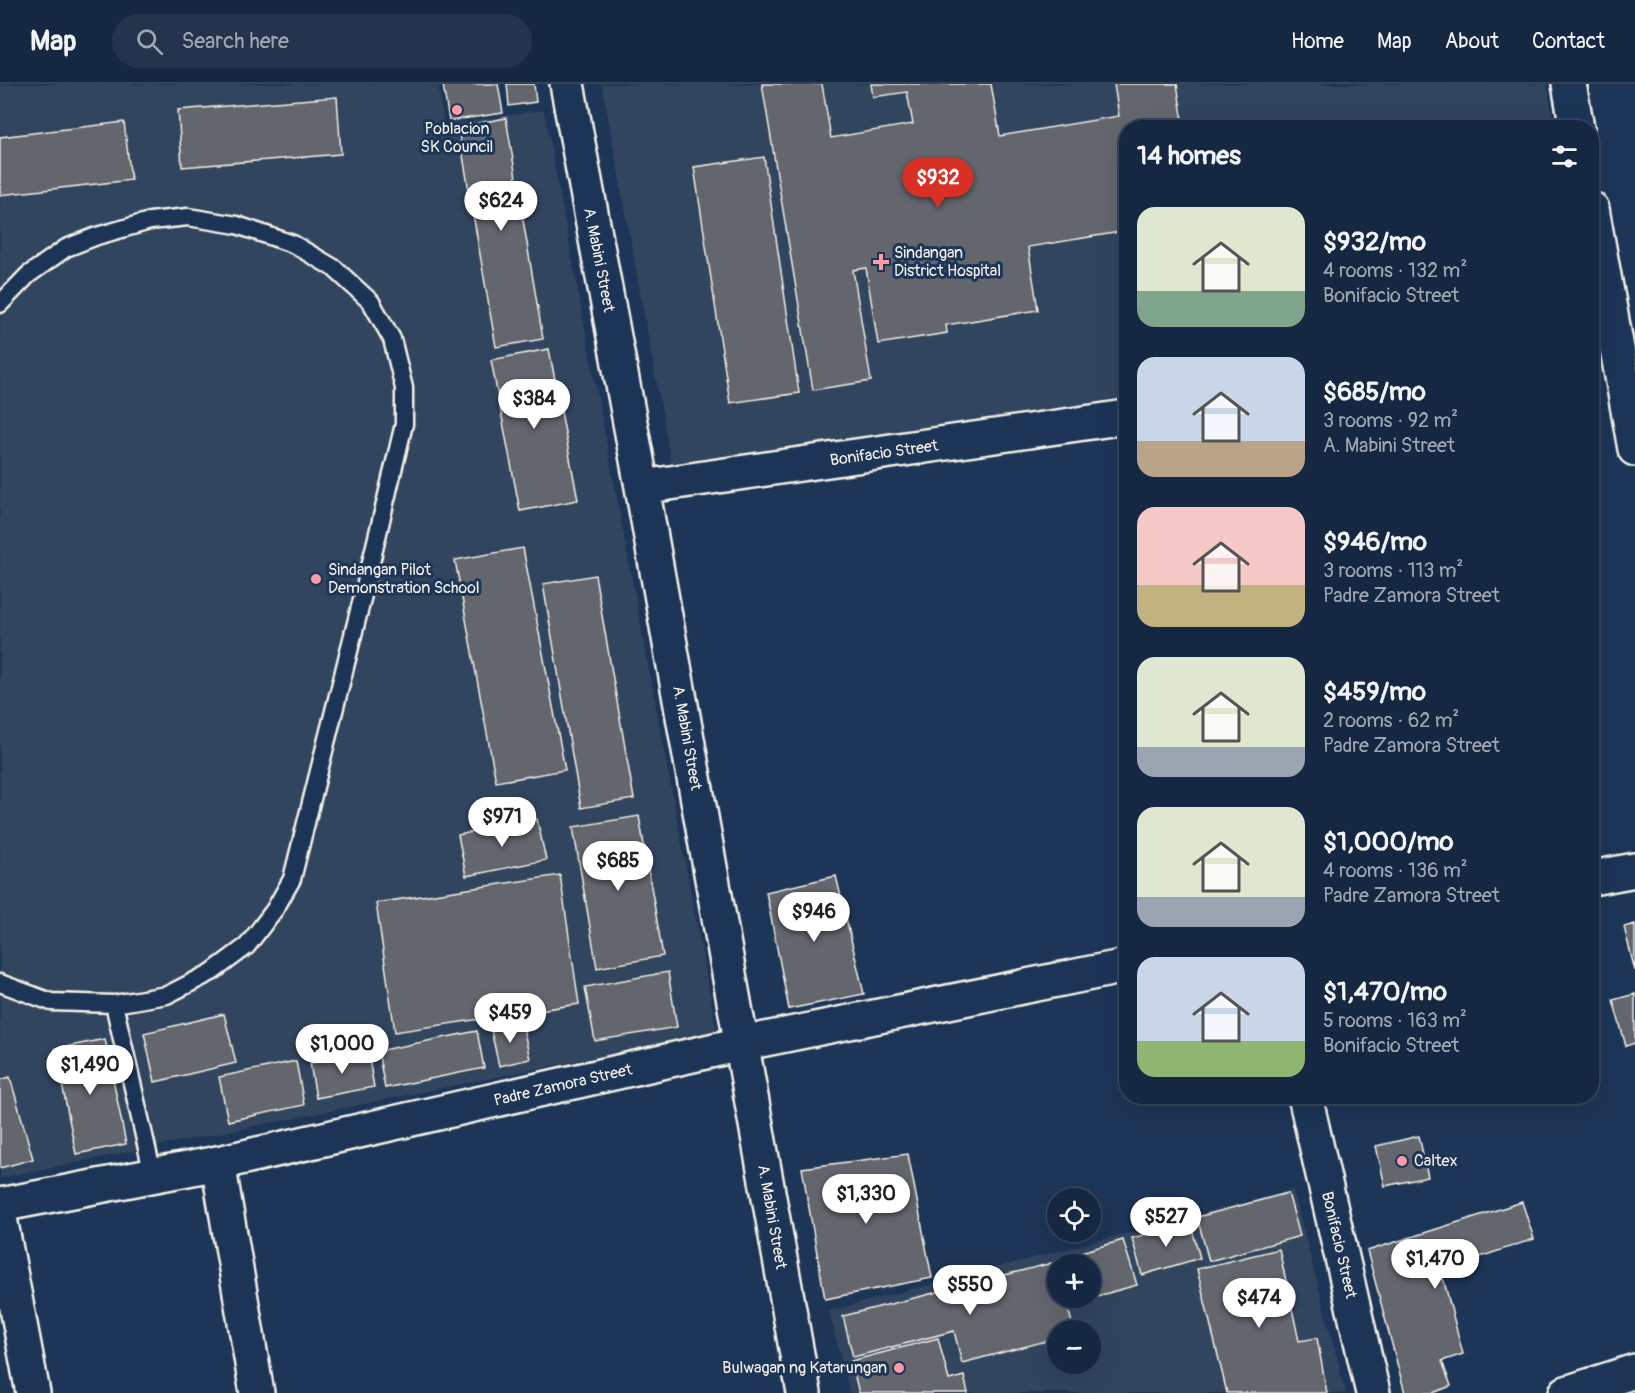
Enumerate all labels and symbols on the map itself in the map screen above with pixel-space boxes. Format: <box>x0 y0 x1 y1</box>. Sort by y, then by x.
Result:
marker: Poblacion SK Council <box>450 103 464 117</box>
place label: Poblacion SK Council <box>421 119 493 157</box>
pin: $932 <box>902 158 974 209</box>
pin: $624 <box>465 181 537 232</box>
street label: A. Mabini Street <box>579 206 619 314</box>
place label: Sindangan District Hospital <box>894 243 1001 281</box>
marker: Sindangan District Hospital <box>872 253 890 271</box>
pin: $384 <box>498 379 570 430</box>
street label: Bonifacio Street <box>829 435 940 470</box>
place label: Sindangan Pilot Demonstration School <box>328 560 480 598</box>
marker: Sindangan Pilot Demonstration School <box>309 572 323 586</box>
street label: A. Mabini Street <box>668 684 706 792</box>
pin: $971 <box>466 797 538 848</box>
pin: $685 <box>582 841 654 892</box>
pin: $946 <box>778 892 850 943</box>
pin: $459 <box>474 993 546 1044</box>
pin: $1,000 <box>293 1024 391 1075</box>
pin: $1,490 <box>41 1045 139 1096</box>
street label: Padre Zamora Street <box>492 1059 635 1111</box>
place label: Caltex <box>1414 1151 1457 1171</box>
marker: Caltex <box>1395 1154 1409 1168</box>
street label: A. Mabini Street <box>753 1163 791 1271</box>
pin: $1,330 <box>817 1174 915 1225</box>
street label: Bonifacio Street <box>1317 1190 1361 1301</box>
pin: $527 <box>1130 1197 1202 1248</box>
pin: $1,470 <box>1386 1239 1484 1290</box>
pin: $550 <box>934 1265 1006 1316</box>
pin: $474 <box>1223 1278 1295 1329</box>
place label: Bulwagan ng Katarungan <box>722 1358 887 1378</box>
marker: Bulwagan ng Katarungan <box>892 1361 906 1375</box>

